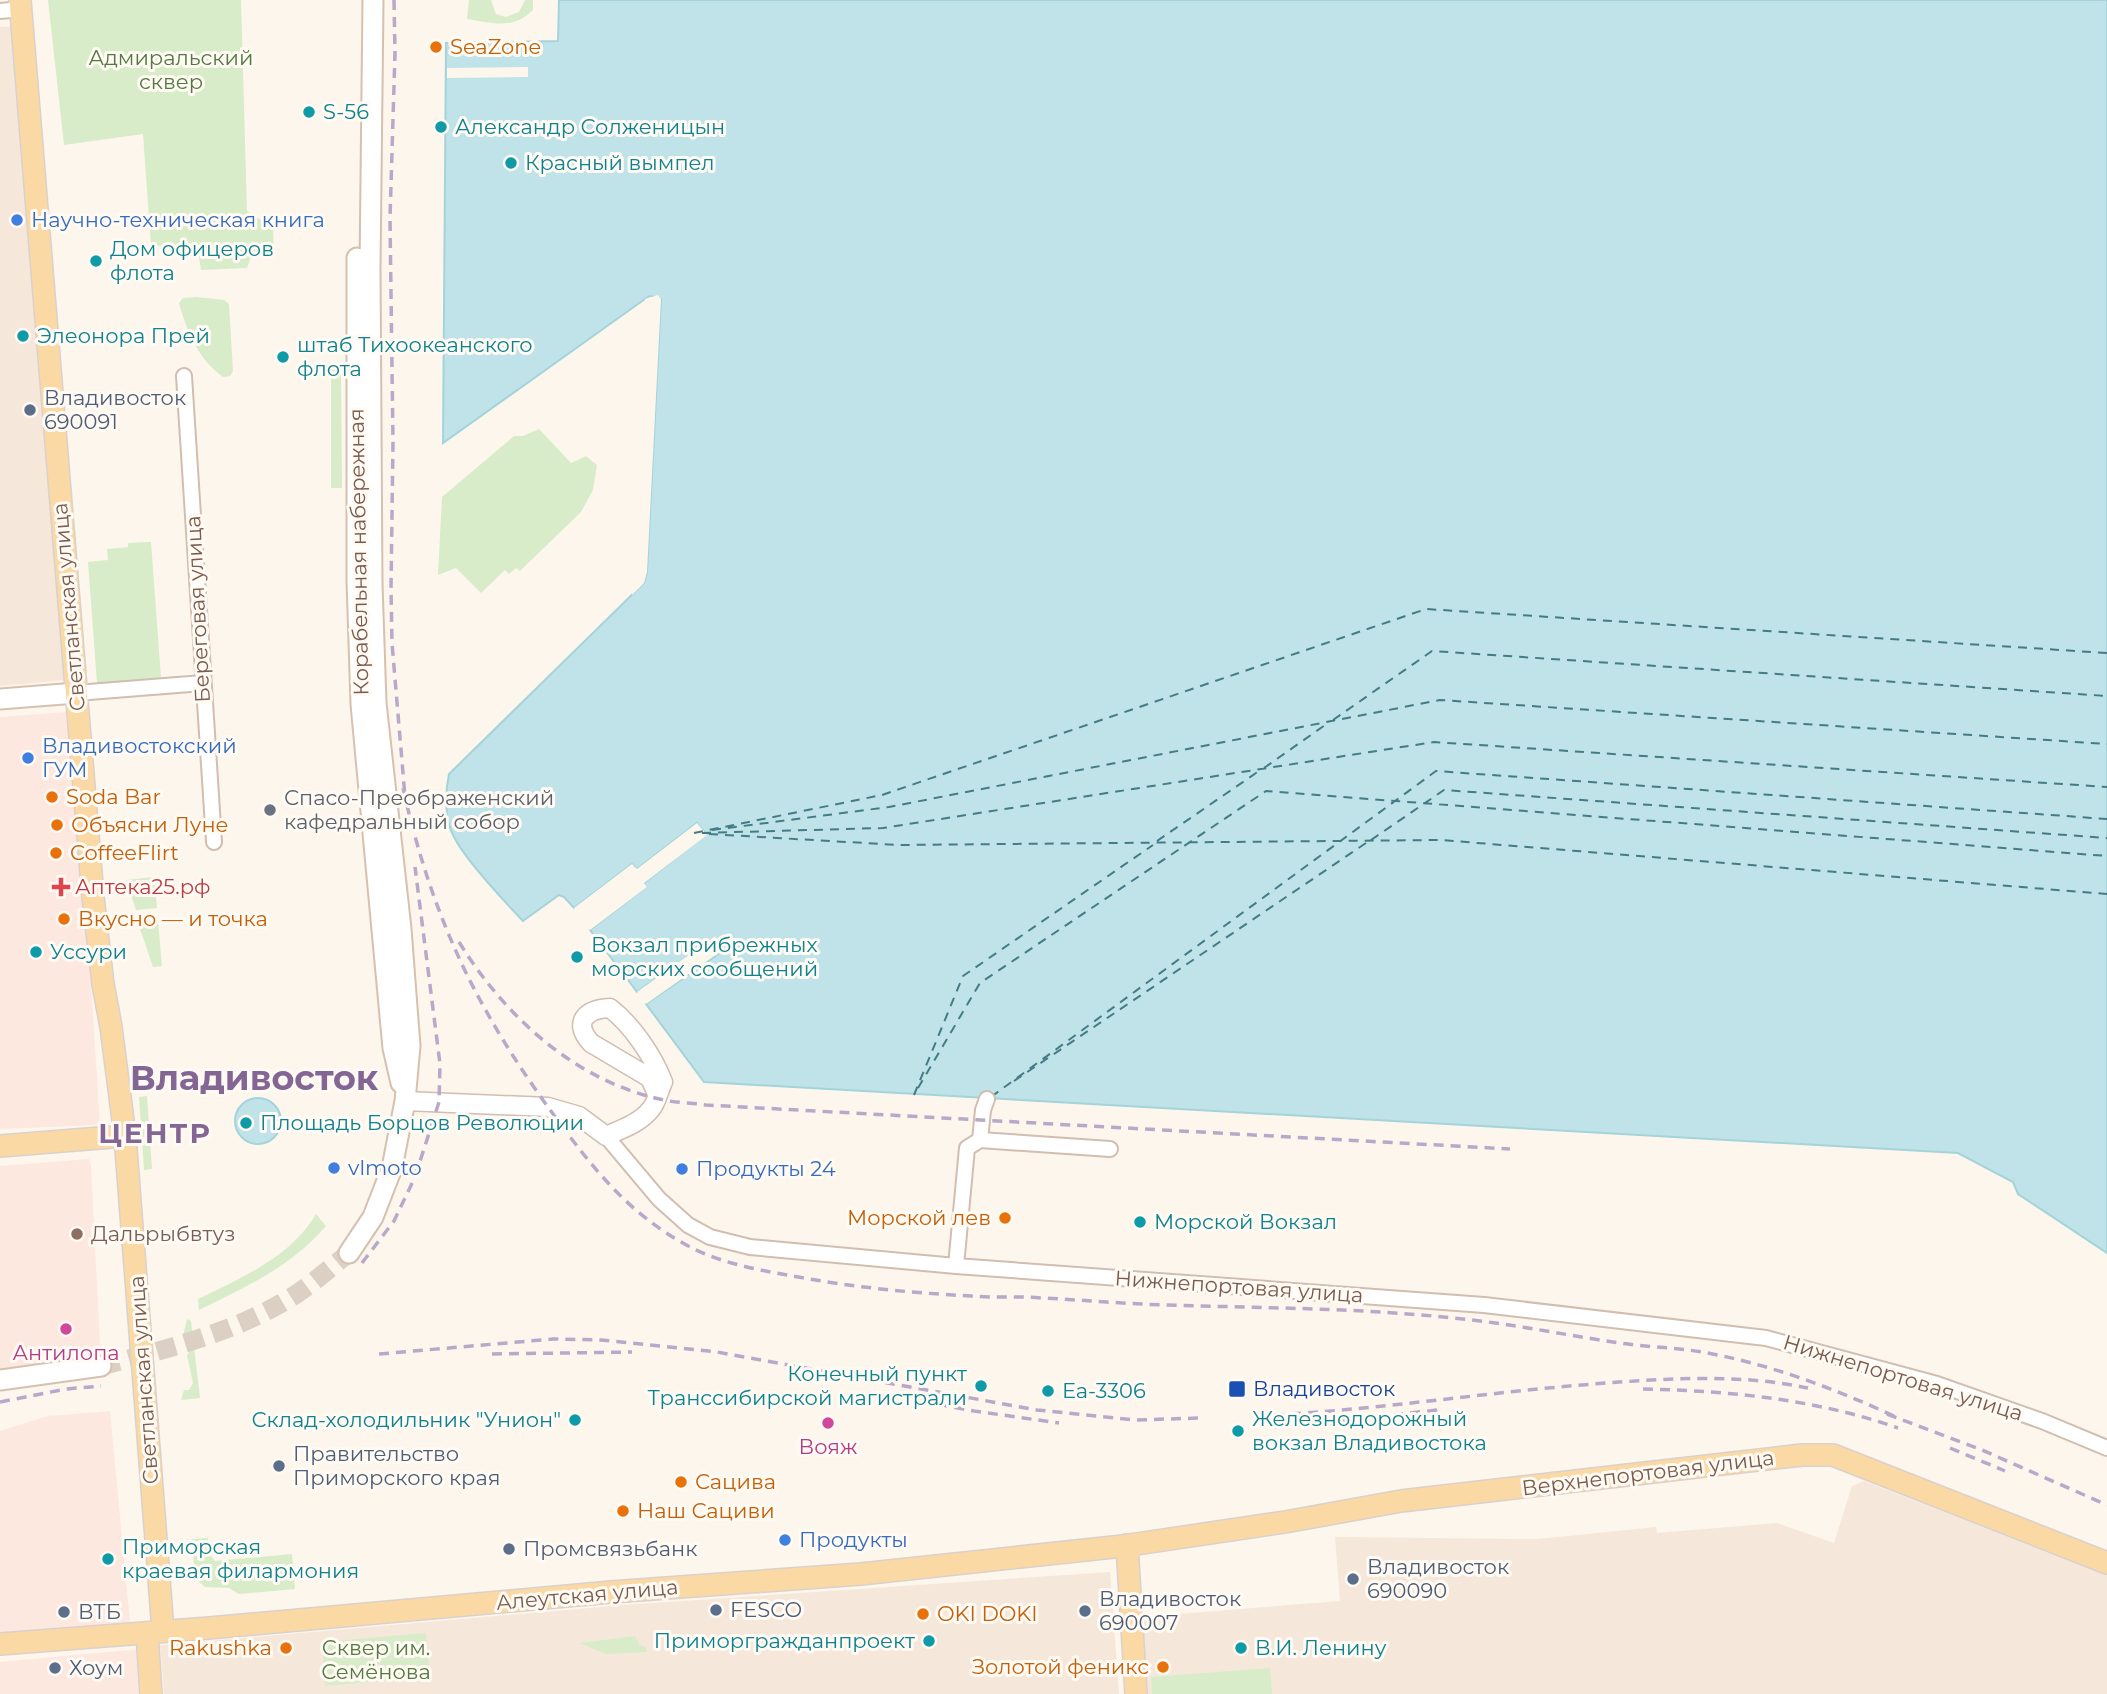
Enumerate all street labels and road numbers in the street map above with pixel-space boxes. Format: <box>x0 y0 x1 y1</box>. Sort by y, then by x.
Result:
street label: Корабельная набережная <box>343 408 374 696</box>
street label: Светланская улица <box>47 502 90 712</box>
street label: Береговая улица <box>180 515 215 703</box>
street label: Нижнепортовая улица <box>1114 1265 1364 1308</box>
street label: Светланская улица <box>124 1275 163 1485</box>
street label: Нижнепортовая улица <box>1780 1329 2026 1426</box>
street label: Верхнепортовая улица <box>1520 1445 1776 1500</box>
street label: Алеутская улица <box>495 1574 679 1615</box>

